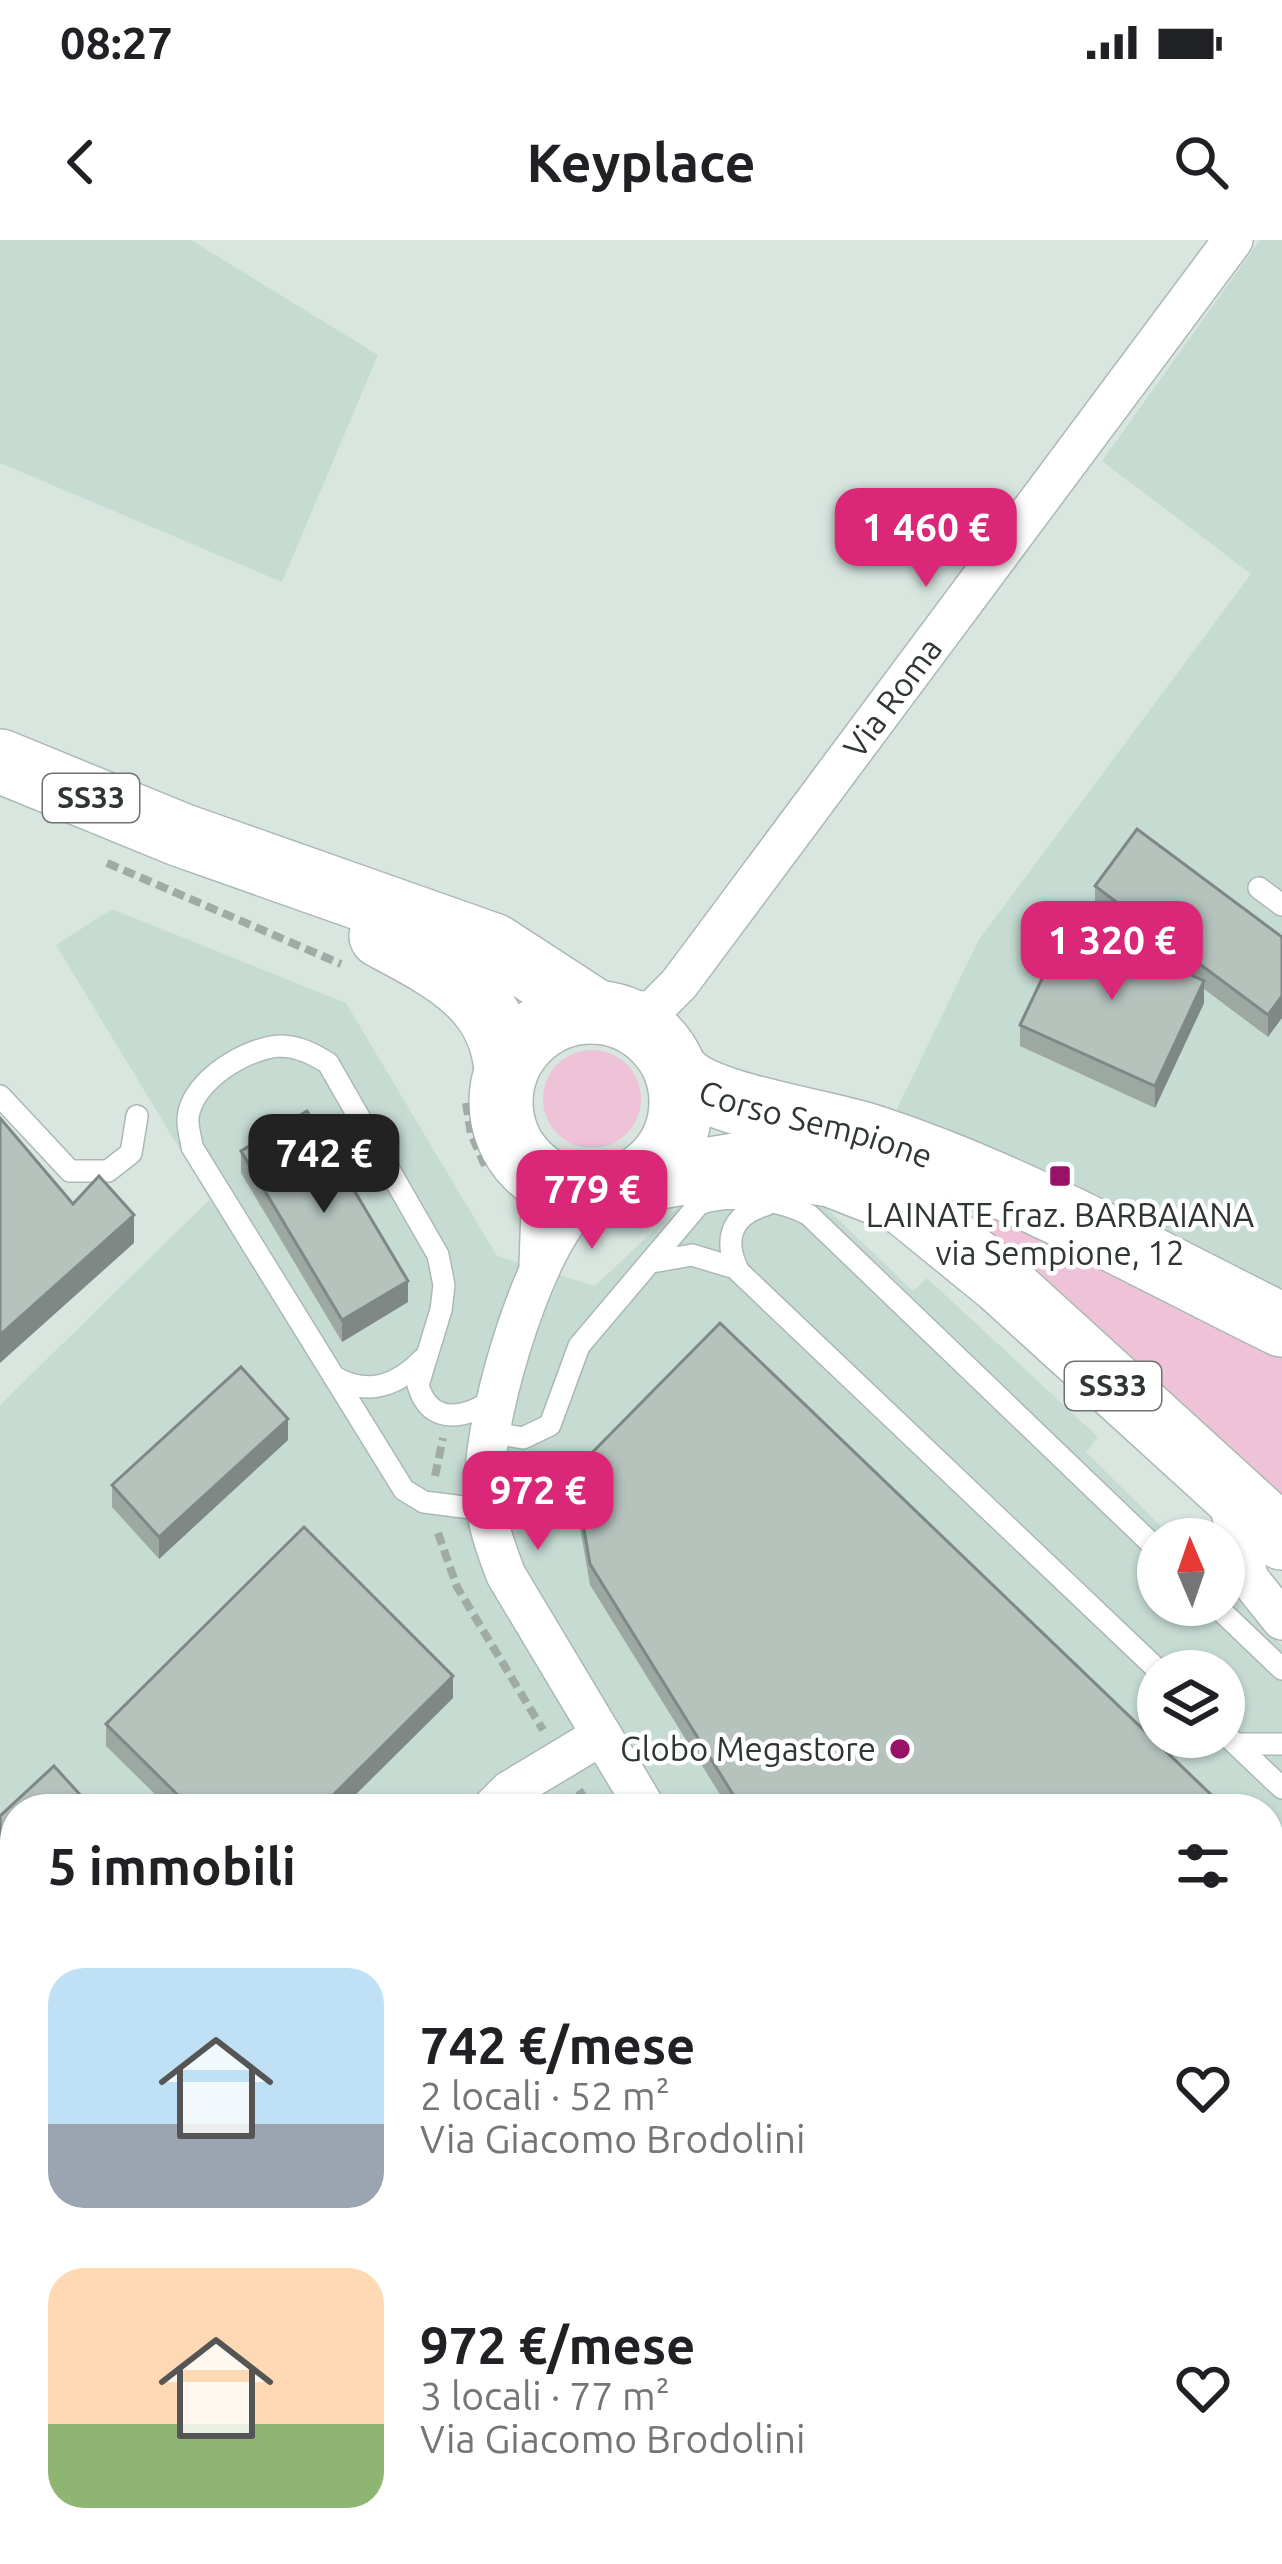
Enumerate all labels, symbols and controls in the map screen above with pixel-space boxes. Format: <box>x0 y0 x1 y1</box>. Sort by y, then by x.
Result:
text: 08:27 <box>60 17 173 68</box>
icon: back <box>48 129 114 195</box>
icon: search <box>1168 129 1234 195</box>
text: Keyplace <box>526 132 756 192</box>
pin: 1 460 € <box>815 488 1037 590</box>
text: 1 460 € <box>862 505 990 548</box>
street label: Via Roma <box>835 630 948 764</box>
road number: SS33 <box>43 774 139 822</box>
pin: 1 320 € <box>1001 901 1223 1003</box>
text: 1 320 € <box>1048 918 1176 961</box>
street label: Corso Sempione <box>694 1072 938 1175</box>
pin: 742 € <box>240 1114 408 1216</box>
text: 742 € <box>275 1131 373 1174</box>
pin: 779 € <box>508 1150 676 1252</box>
marker: LAINATE fraz. BARBAIANA via Sempione, 12 <box>1047 1163 1073 1189</box>
text: 779 € <box>543 1167 641 1210</box>
place label: LAINATE fraz. BARBAIANA via Sempione, 12 <box>866 1196 1255 1271</box>
road number: SS33 <box>1065 1362 1161 1410</box>
pin: 972 € <box>454 1451 622 1553</box>
text: 972 € <box>489 1468 587 1511</box>
north arrow <box>1137 1518 1245 1626</box>
map controls <box>1137 1518 1245 1758</box>
button: layers <box>1137 1650 1245 1758</box>
place label: Globo Megastore <box>620 1730 876 1767</box>
marker: Globo Megastore <box>887 1736 913 1762</box>
icon: filters <box>1170 1833 1236 1899</box>
text: 5 immobili <box>48 1837 296 1895</box>
icon: home <box>144 2016 288 2160</box>
text: 742 €/mese <box>420 2016 695 2074</box>
icon: heart <box>1170 2055 1236 2121</box>
text: 2 locali · 52 m² <box>420 2074 670 2117</box>
text: Via Giacomo Brodolini <box>420 2117 805 2160</box>
icon: home <box>144 2316 288 2460</box>
text: 972 €/mese <box>420 2316 695 2374</box>
icon: heart <box>1170 2355 1236 2421</box>
text: 3 locali · 77 m² <box>420 2374 670 2417</box>
text: Via Giacomo Brodolini <box>420 2417 805 2460</box>

